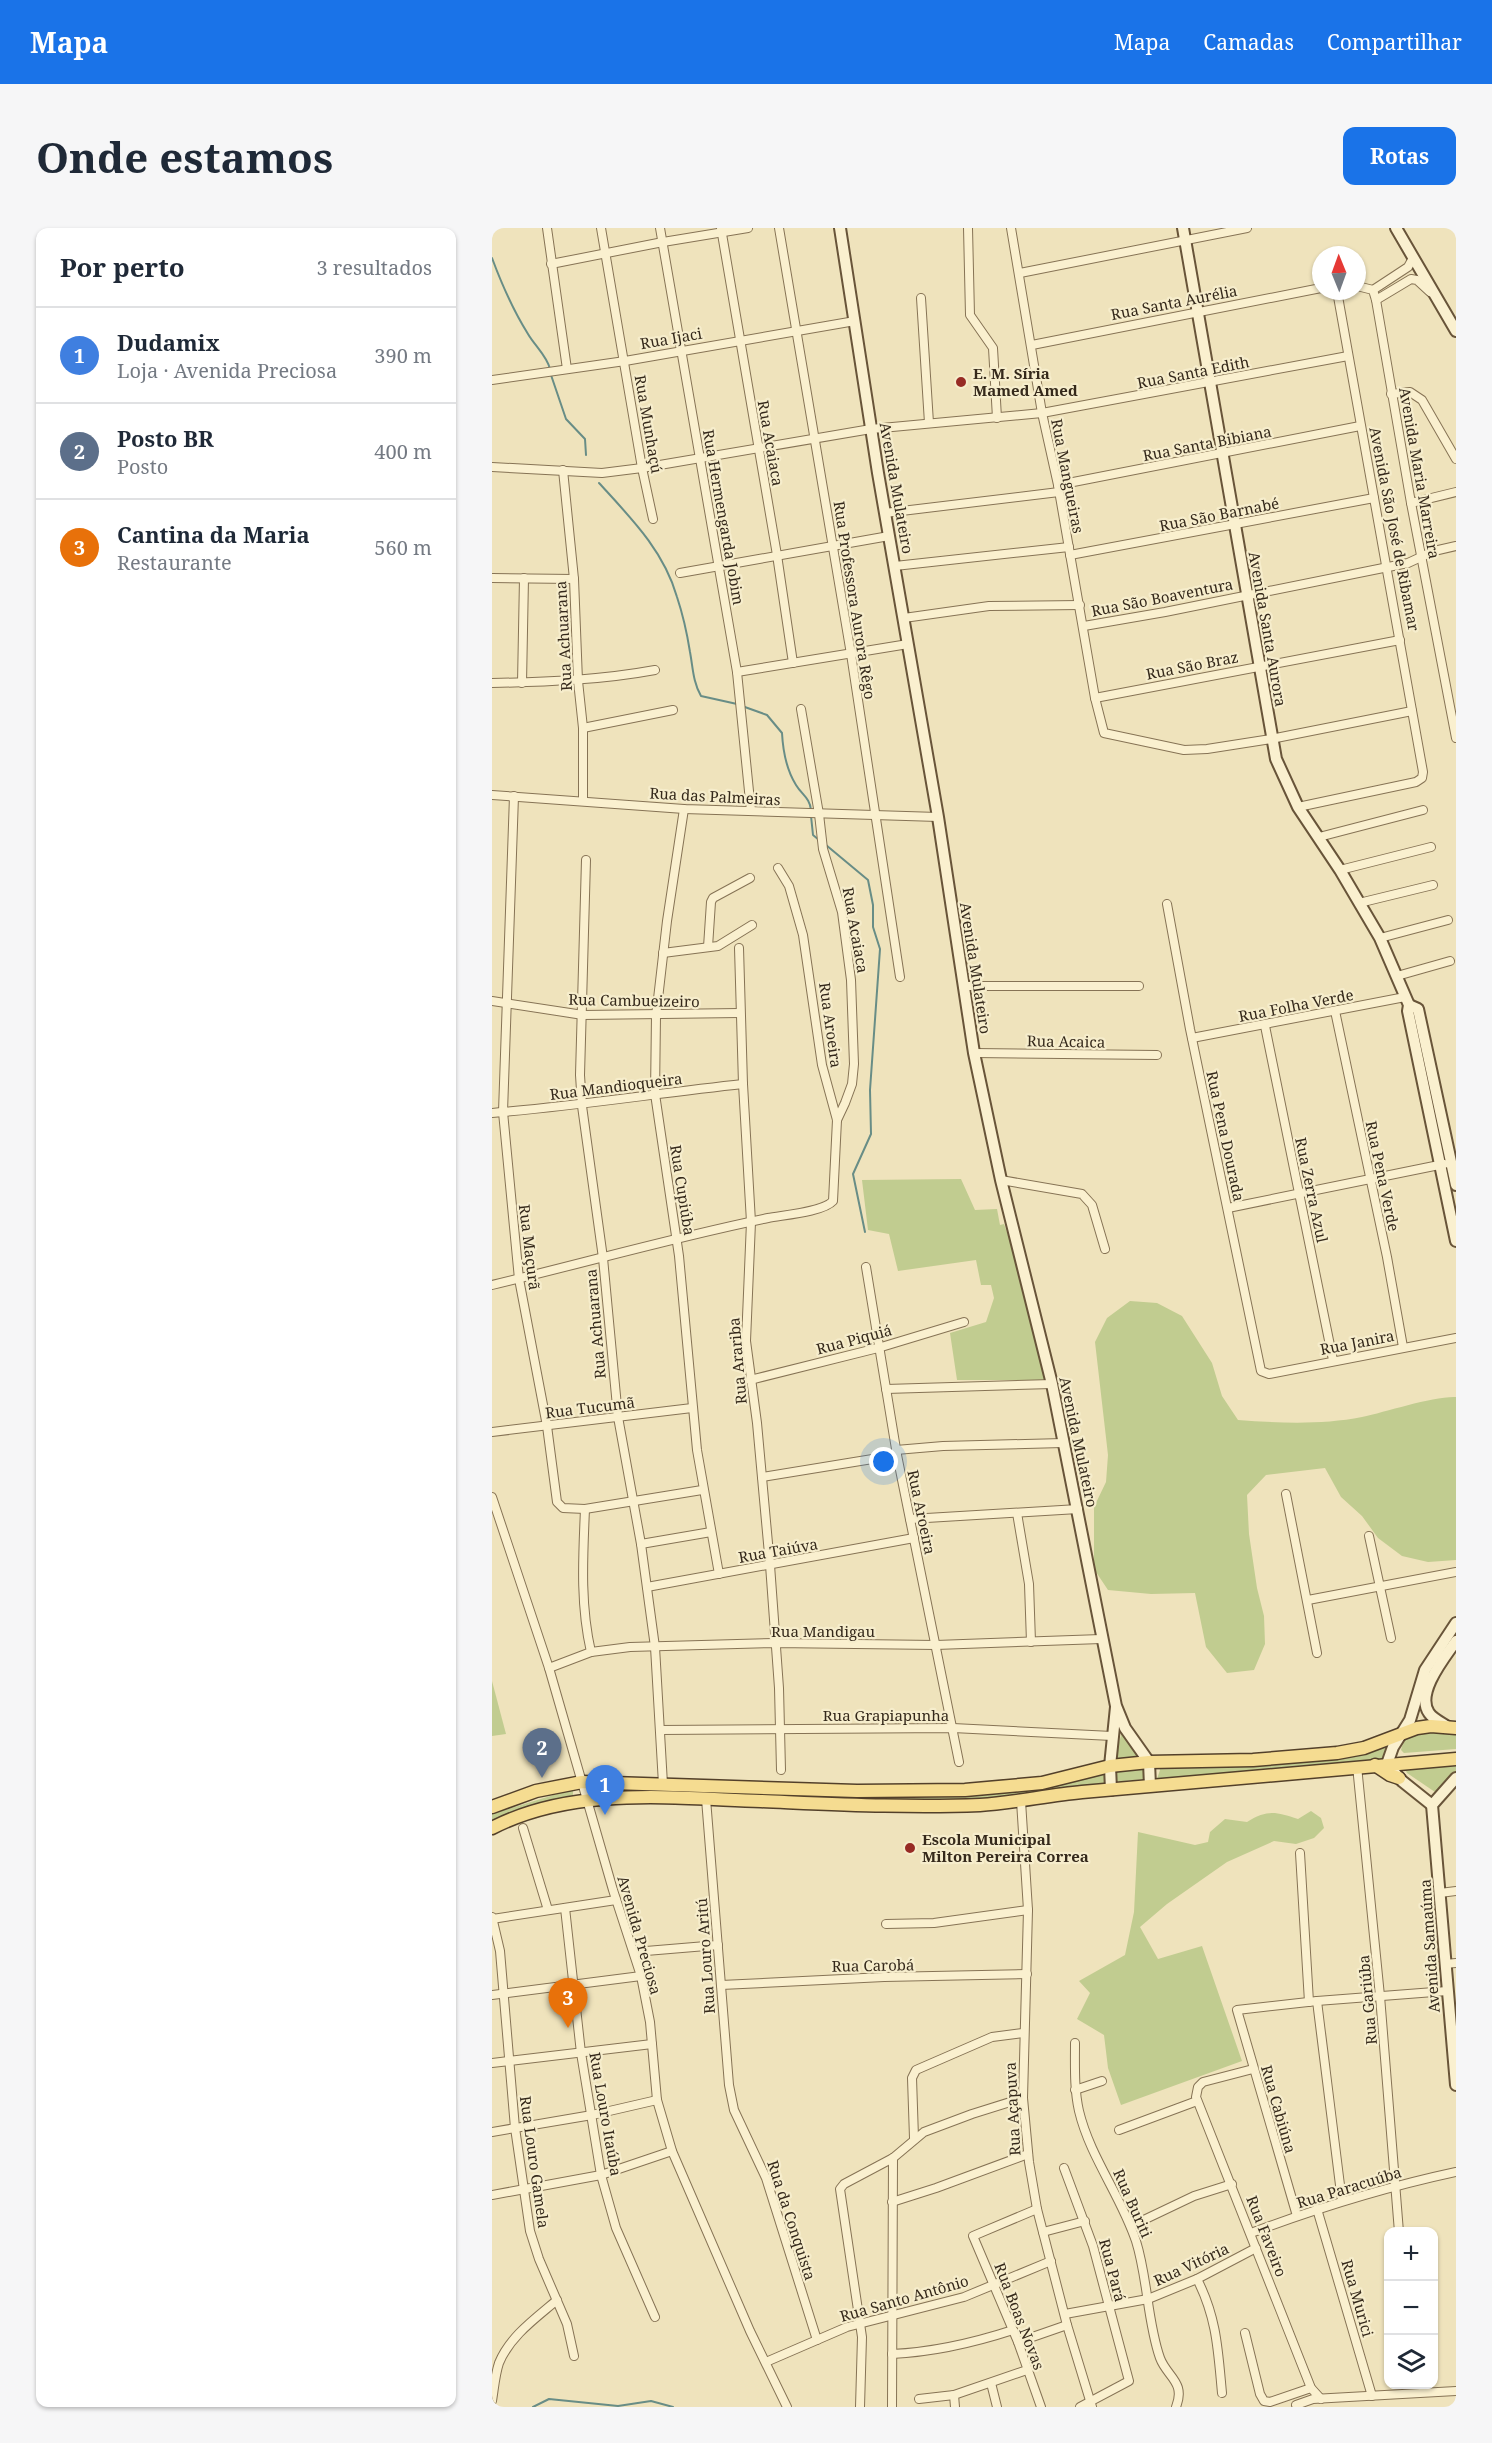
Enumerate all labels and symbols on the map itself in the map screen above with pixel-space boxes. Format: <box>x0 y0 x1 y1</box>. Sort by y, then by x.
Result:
north arrow <box>1312 246 1366 300</box>
street label: Rua Santa Aurélia <box>1109 280 1239 324</box>
street label: Rua Ijaci <box>639 323 704 353</box>
street label: Rua Santa Edith <box>1135 351 1251 393</box>
place label: E. M. Síria Mamed Amed <box>973 363 1078 400</box>
street label: Rua Munhaçú <box>630 373 668 475</box>
marker: E. M. Síria Mamed Amed <box>954 375 968 389</box>
street label: Avenida Maria Marreira <box>1395 386 1445 560</box>
street label: Rua Acaiaca <box>754 398 788 488</box>
street label: Rua Mangueiras <box>1047 417 1089 535</box>
street label: Avenida Mulateiro <box>876 421 918 555</box>
street label: Rua Santa Bibiana <box>1141 421 1273 465</box>
street label: Avenida São José de Ribamar <box>1365 425 1425 633</box>
street label: Rua Hermengarda Jobim <box>699 428 749 606</box>
street label: Rua São Barnabé <box>1157 493 1281 535</box>
street label: Rua Professora Aurora Rêgo <box>829 499 881 701</box>
street label: Avenida Santa Aurora <box>1245 550 1291 708</box>
street label: Rua São Boaventura <box>1089 573 1235 621</box>
street label: Rua Achuarana <box>550 580 576 692</box>
street label: Rua São Braz <box>1144 646 1240 684</box>
street label: Rua das Palmeiras <box>649 783 781 809</box>
street label: Rua Acaiaca <box>839 885 873 975</box>
street label: Avenida Mulateiro <box>956 901 996 1035</box>
street label: Rua Aroeira <box>815 981 847 1069</box>
street label: Rua Folha Verde <box>1237 984 1355 1026</box>
street label: Rua Cambueizeiro <box>568 989 700 1011</box>
street label: Rua Acaica <box>1027 1030 1105 1052</box>
street label: Rua Mandioqueira <box>549 1068 683 1104</box>
street label: Rua Pena Dourada <box>1202 1069 1250 1203</box>
street label: Rua Pena Verde <box>1362 1119 1404 1233</box>
street label: Rua Zerra Azul <box>1291 1135 1333 1245</box>
street label: Rua Cupiúba <box>666 1143 700 1237</box>
street label: Rua Maçurã <box>515 1203 545 1291</box>
street label: Rua Achuarana <box>580 1268 610 1380</box>
street label: Rua Arariba <box>723 1317 751 1405</box>
street label: Rua Piquiá <box>814 1319 894 1359</box>
street label: Rua Janira <box>1318 1325 1396 1359</box>
street label: Avenida Mulateiro <box>1055 1375 1103 1509</box>
street label: Rua Tucumã <box>544 1392 636 1422</box>
your location <box>869 1447 898 1476</box>
street label: Rua Aroeira <box>903 1468 941 1556</box>
street label: Rua Taiúva <box>737 1533 819 1567</box>
street label: Rua Mandigau <box>771 1621 875 1641</box>
street label: Rua Grapiapunha <box>823 1705 949 1725</box>
pin: 2 <box>523 1728 562 1778</box>
pin: 1 <box>586 1766 624 1815</box>
place label: Escola Municipal Milton Pereira Correa <box>922 1829 1089 1866</box>
marker: Escola Municipal Milton Pereira Correa <box>903 1841 917 1855</box>
street label: Avenida Preciosa <box>613 1873 667 1997</box>
street label: Avenida Samaúma <box>1414 1879 1444 2013</box>
street label: Rua Louro Aritú <box>691 1897 719 2015</box>
street label: Rua Carobá <box>831 1954 915 1976</box>
street label: Rua Gariúba <box>1353 1954 1381 2046</box>
pin: 3 <box>548 1978 588 2028</box>
street label: Rua Louro Itaúba <box>585 2051 627 2177</box>
street label: Rua Açapuva <box>1000 2062 1024 2156</box>
street label: Rua Cabiúna <box>1257 2062 1301 2156</box>
street label: Rua Louro Gamela <box>516 2095 554 2229</box>
street label: Rua da Conquista <box>763 2158 821 2282</box>
street label: Rua Paracuúba <box>1294 2162 1404 2212</box>
street label: Rua Buriti <box>1109 2166 1157 2241</box>
street label: Rua Faveiro <box>1242 2192 1292 2280</box>
street label: Rua Pará <box>1095 2236 1131 2304</box>
street label: Rua Vitória <box>1150 2238 1232 2290</box>
street label: Rua Murici <box>1337 2257 1379 2339</box>
street label: Rua Boas Novas <box>990 2260 1050 2373</box>
street label: Rua Santo Antônio <box>837 2270 971 2326</box>

